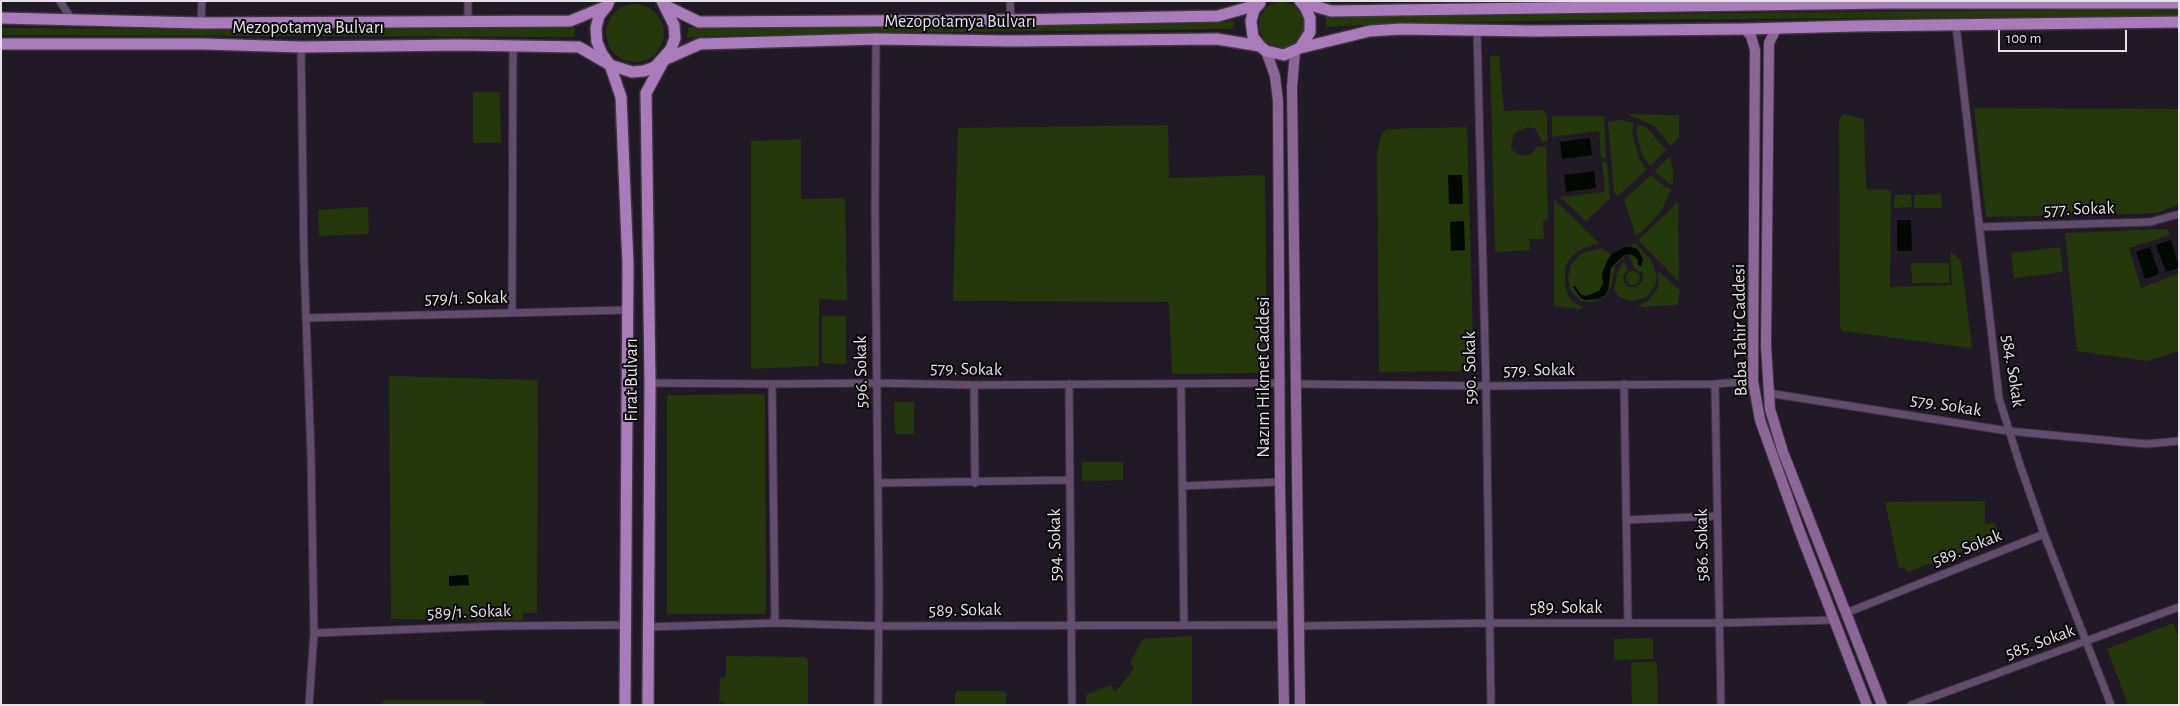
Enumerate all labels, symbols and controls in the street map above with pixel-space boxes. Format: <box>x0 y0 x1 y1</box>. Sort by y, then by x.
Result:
street label: Mezopotamya Bulvarı <box>884 11 1036 33</box>
street label: Mezopotamya Bulvarı <box>232 17 384 39</box>
scale bar <box>2000 20 2129 52</box>
text: 100 m <box>2006 31 2041 46</box>
street label: 577. Sokak <box>2043 197 2115 221</box>
street label: Baba Tahir Caddesi <box>1728 264 1752 396</box>
street label: 579/1. Sokak <box>424 286 508 310</box>
street label: Nazım Hikmet Caddesi <box>1253 296 1275 458</box>
street label: 590. Sokak <box>1459 331 1481 405</box>
street label: 584. Sokak <box>1997 333 2029 409</box>
street label: 596. Sokak <box>850 335 872 409</box>
street label: Fırat Bulvarı <box>621 338 643 422</box>
street label: 579. Sokak <box>930 358 1002 380</box>
street label: 579. Sokak <box>1503 359 1575 381</box>
street label: 579. Sokak <box>1909 389 1983 421</box>
street label: 594. Sokak <box>1044 508 1066 582</box>
street label: 586. Sokak <box>1691 508 1713 582</box>
street label: 589. Sokak <box>1929 524 2005 572</box>
street label: 589. Sokak <box>1530 597 1602 619</box>
street label: 589. Sokak <box>928 599 1002 621</box>
street label: 589/1. Sokak <box>426 600 512 624</box>
street label: 585. Sokak <box>2002 620 2078 664</box>

